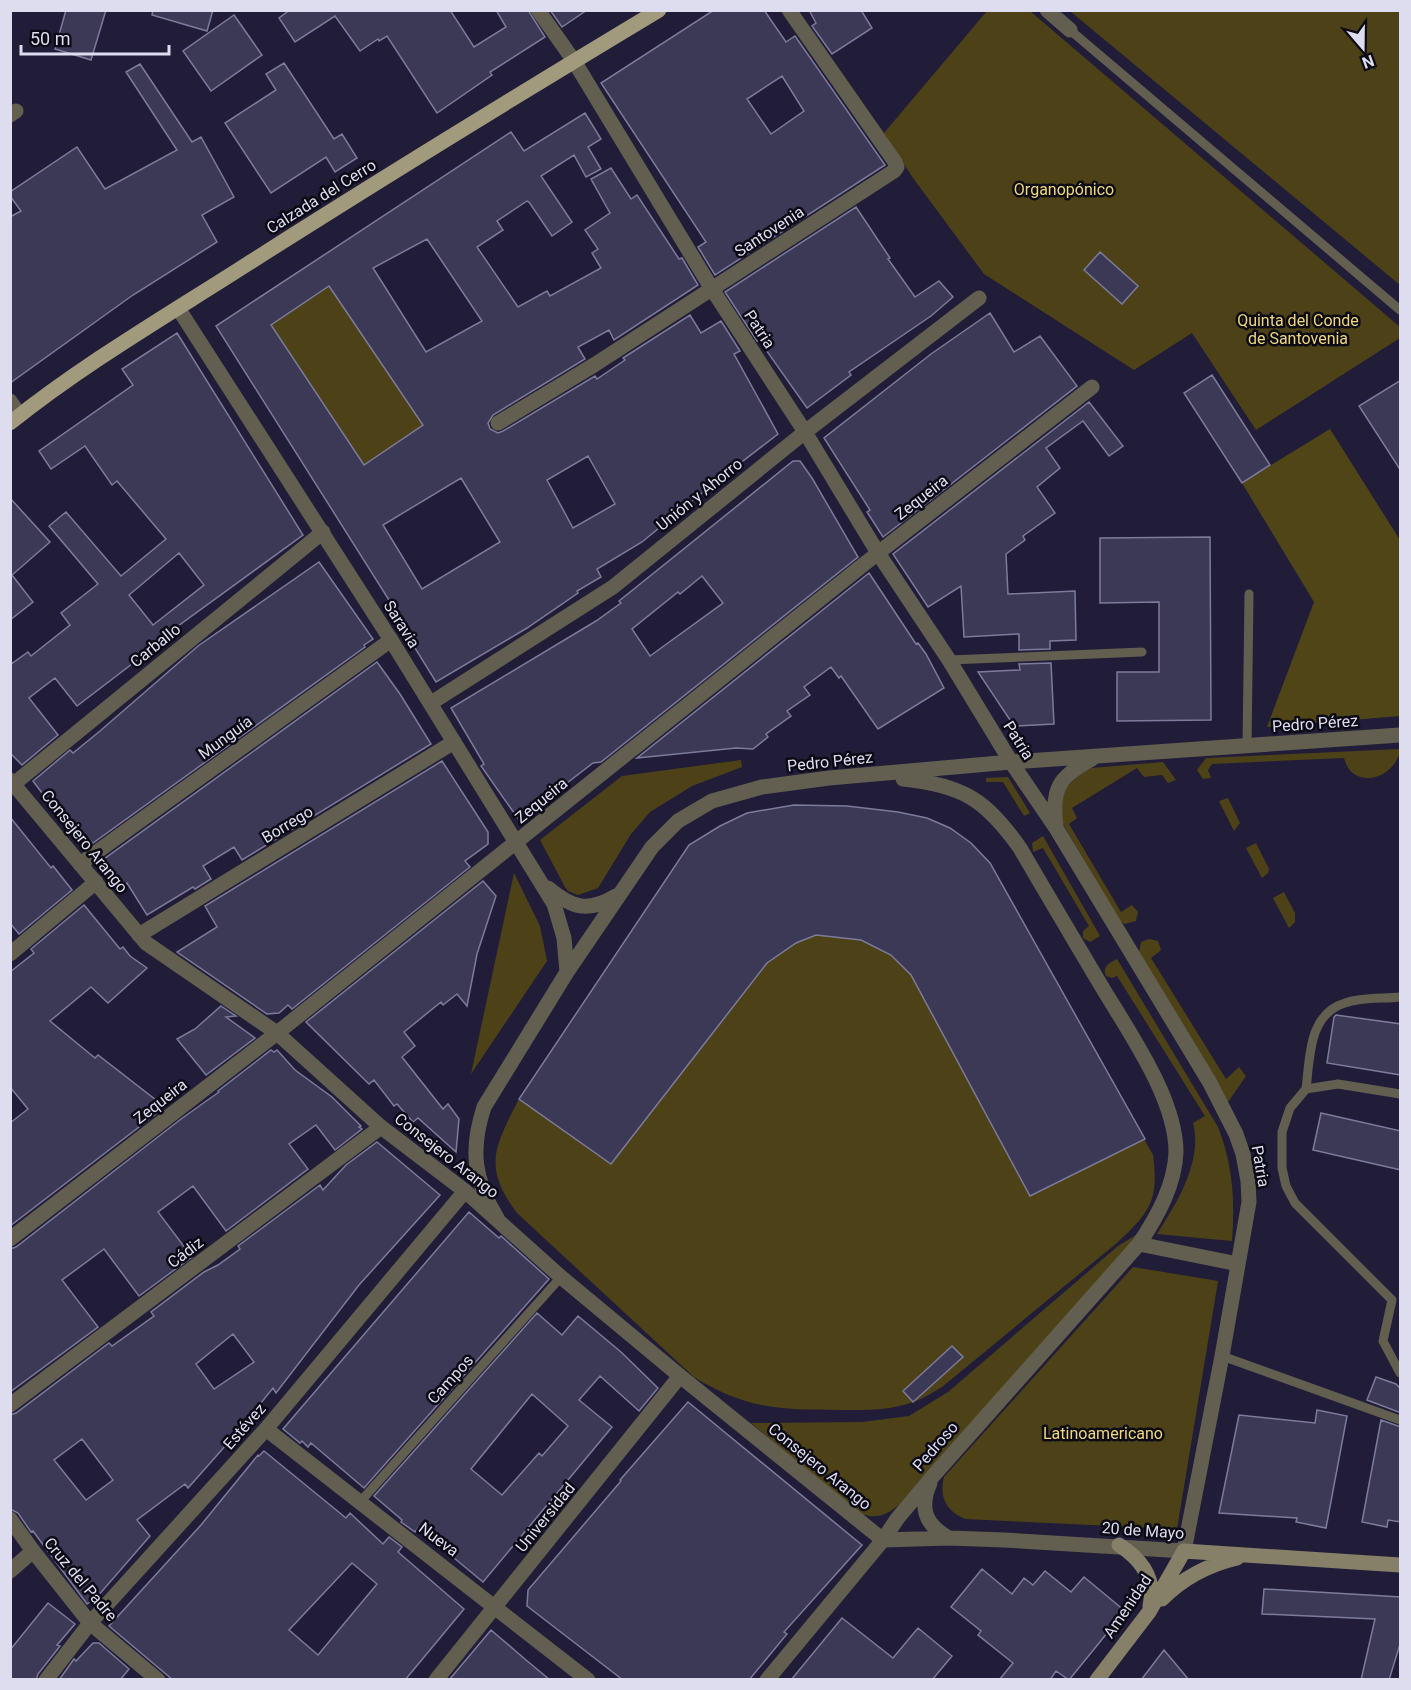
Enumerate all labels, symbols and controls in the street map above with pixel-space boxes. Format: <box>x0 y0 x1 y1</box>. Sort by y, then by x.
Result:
scale bar <box>21 18 170 56</box>
north arrow <box>1333 18 1393 78</box>
text: 50 m <box>30 28 70 49</box>
text: N <box>1359 51 1377 72</box>
street label: Calzada del Cerro <box>263 155 379 238</box>
park label: Organopónico <box>1014 180 1114 199</box>
street label: Santovenia <box>731 202 807 261</box>
street label: Patria <box>740 306 779 352</box>
park label: Quinta del Conde de Santovenia <box>1237 311 1359 348</box>
street label: Unión y Ahorro <box>653 454 746 535</box>
street label: Zequeira <box>891 471 952 524</box>
street label: Saravia <box>380 597 423 651</box>
street label: Carballo <box>126 619 184 671</box>
street label: Munguía <box>195 711 256 763</box>
street label: Pedro Pérez <box>1271 711 1359 736</box>
street label: Patria <box>999 717 1038 763</box>
street label: Pedro Pérez <box>786 748 874 775</box>
street label: Zequeira <box>511 773 571 827</box>
street label: Consejero Arango <box>37 786 132 897</box>
street label: Borrego <box>258 802 316 847</box>
street label: Zequeira <box>130 1075 191 1128</box>
street label: Consejero Arango <box>391 1109 503 1202</box>
street label: Patria <box>1248 1144 1274 1188</box>
street label: Cádiz <box>164 1233 207 1272</box>
street label: Campos <box>423 1351 477 1408</box>
street label: Estévez <box>219 1399 270 1453</box>
street label: Pedroso <box>909 1418 962 1475</box>
street label: Consejero Arango <box>764 1419 875 1514</box>
park label: Latinoamericano <box>1043 1424 1163 1443</box>
street label: Universidad <box>512 1479 579 1556</box>
street label: Nueva <box>415 1518 462 1561</box>
street label: 20 de Mayo <box>1101 1518 1185 1543</box>
street label: Cruz del Padre <box>40 1534 121 1625</box>
street label: Amenidad <box>1099 1571 1156 1642</box>

